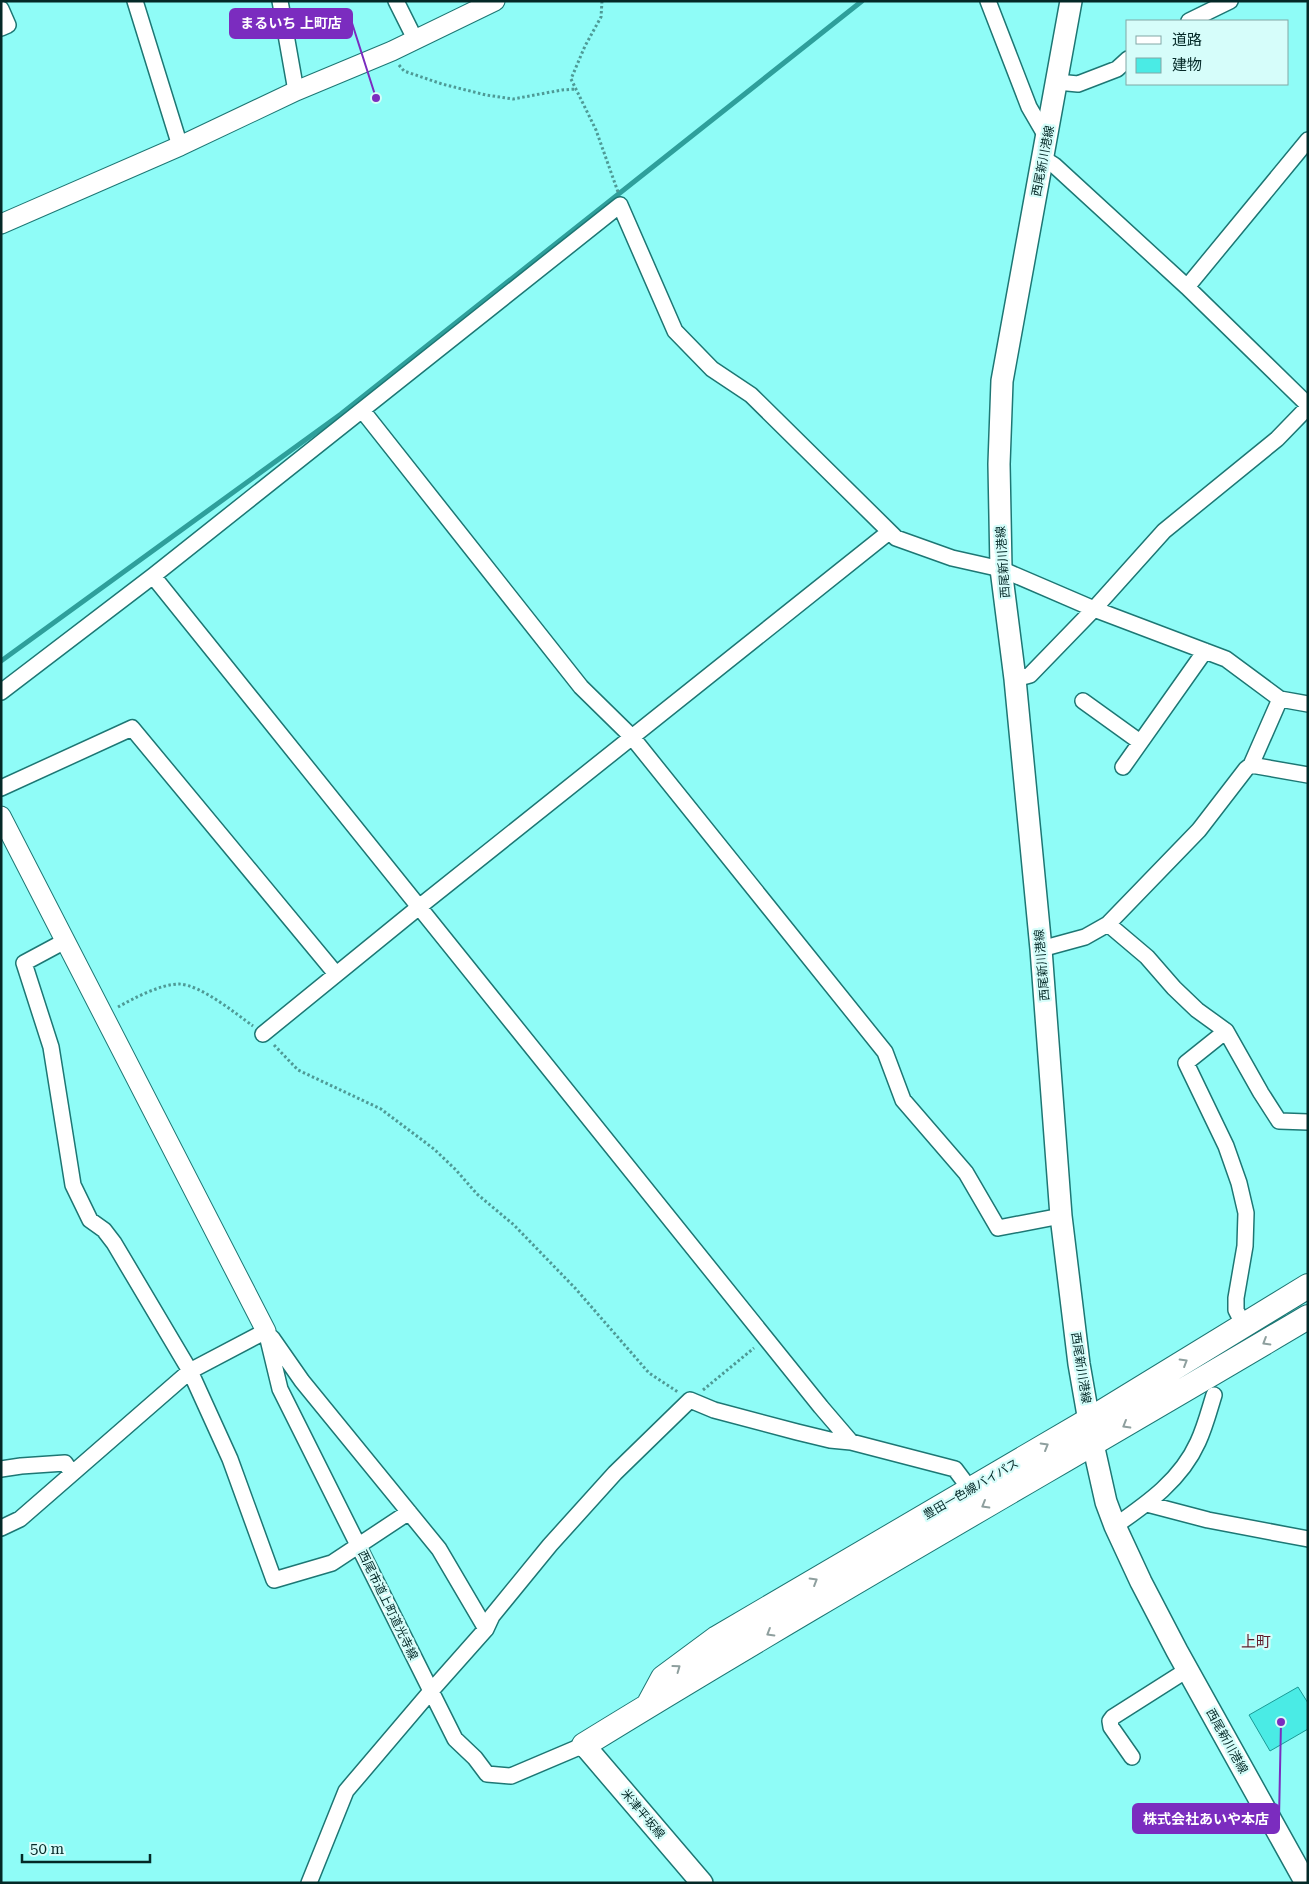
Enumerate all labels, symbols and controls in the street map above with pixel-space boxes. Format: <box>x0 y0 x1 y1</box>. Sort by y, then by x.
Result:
callout: まるいち 上町店 <box>230 9 352 38</box>
text: まるいち 上町店 <box>240 15 342 31</box>
legend <box>1126 20 1289 85</box>
text: 道路 <box>1172 31 1202 49</box>
text: 建物 <box>1172 56 1202 74</box>
street label: 西尾新川港線 <box>1029 124 1057 198</box>
street label: 西尾新川港線 <box>994 526 1012 598</box>
street label: 西尾新川港線 <box>1032 929 1052 1001</box>
street label: 西尾新川港線 <box>1068 1331 1094 1405</box>
one-way arrow <box>1262 1336 1271 1346</box>
one-way arrow <box>1179 1359 1188 1368</box>
one-way arrow <box>1123 1419 1132 1429</box>
one-way arrow <box>1039 1442 1048 1452</box>
street label: 豊田一色線バイパス <box>921 1456 1021 1522</box>
one-way arrow <box>981 1499 990 1509</box>
street label: 西尾市道上町道光寺線 <box>355 1548 421 1662</box>
one-way arrow <box>809 1577 818 1587</box>
one-way arrow <box>766 1627 775 1637</box>
district label: 上町 <box>1241 1633 1271 1651</box>
one-way arrow <box>671 1665 681 1674</box>
street label: 西尾新川港線 <box>1203 1706 1251 1776</box>
street label: 米津平坂線 <box>618 1787 668 1841</box>
callout: 株式会社あいや本店 <box>1133 1804 1279 1833</box>
text: 株式会社あいや本店 <box>1143 1811 1269 1827</box>
scale bar <box>22 1832 150 1864</box>
text: 50 m <box>30 1840 65 1858</box>

